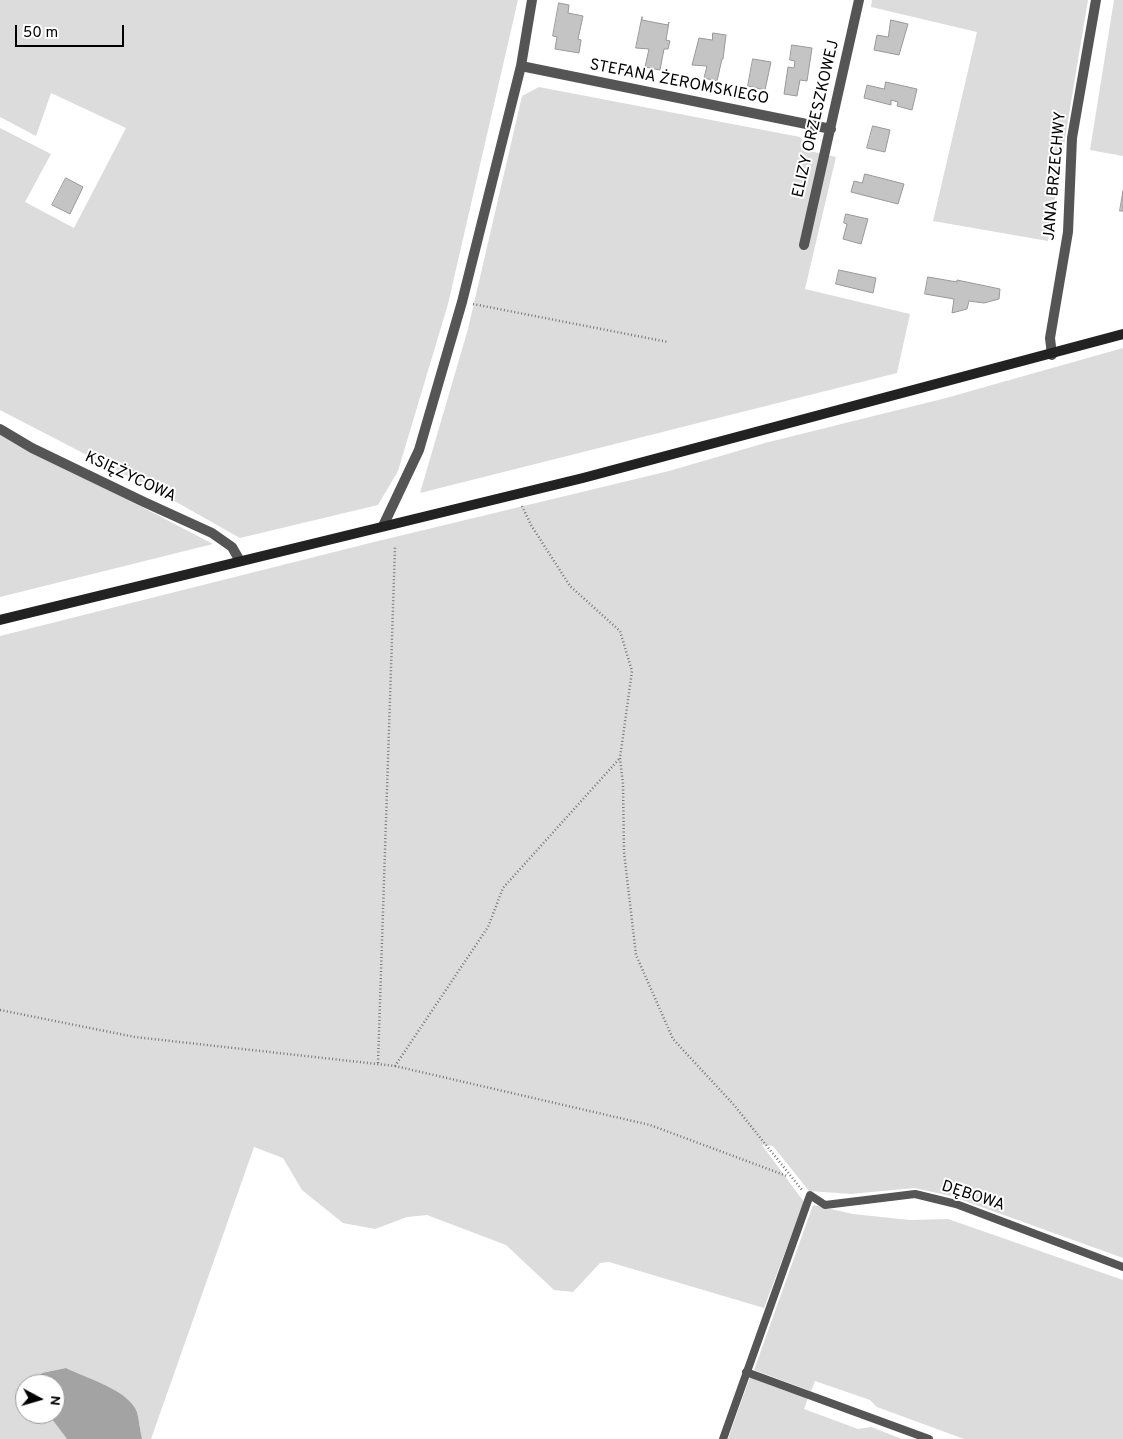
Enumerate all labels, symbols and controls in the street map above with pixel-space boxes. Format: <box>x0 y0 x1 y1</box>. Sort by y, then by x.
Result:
scale bar <box>18 15 126 47</box>
text: 50 m <box>23 24 58 43</box>
street label: ELIZY ORZESZKOWEJ <box>790 38 844 200</box>
street label: STEFANA ŻEROMSKIEGO <box>588 56 770 110</box>
street label: JANA BRZECHWY <box>1041 111 1071 241</box>
street label: KSIĘŻYCOWA <box>81 449 179 507</box>
street label: DĘBOWA <box>939 1178 1007 1216</box>
north arrow <box>15 1374 65 1424</box>
text: N <box>45 1395 63 1406</box>

